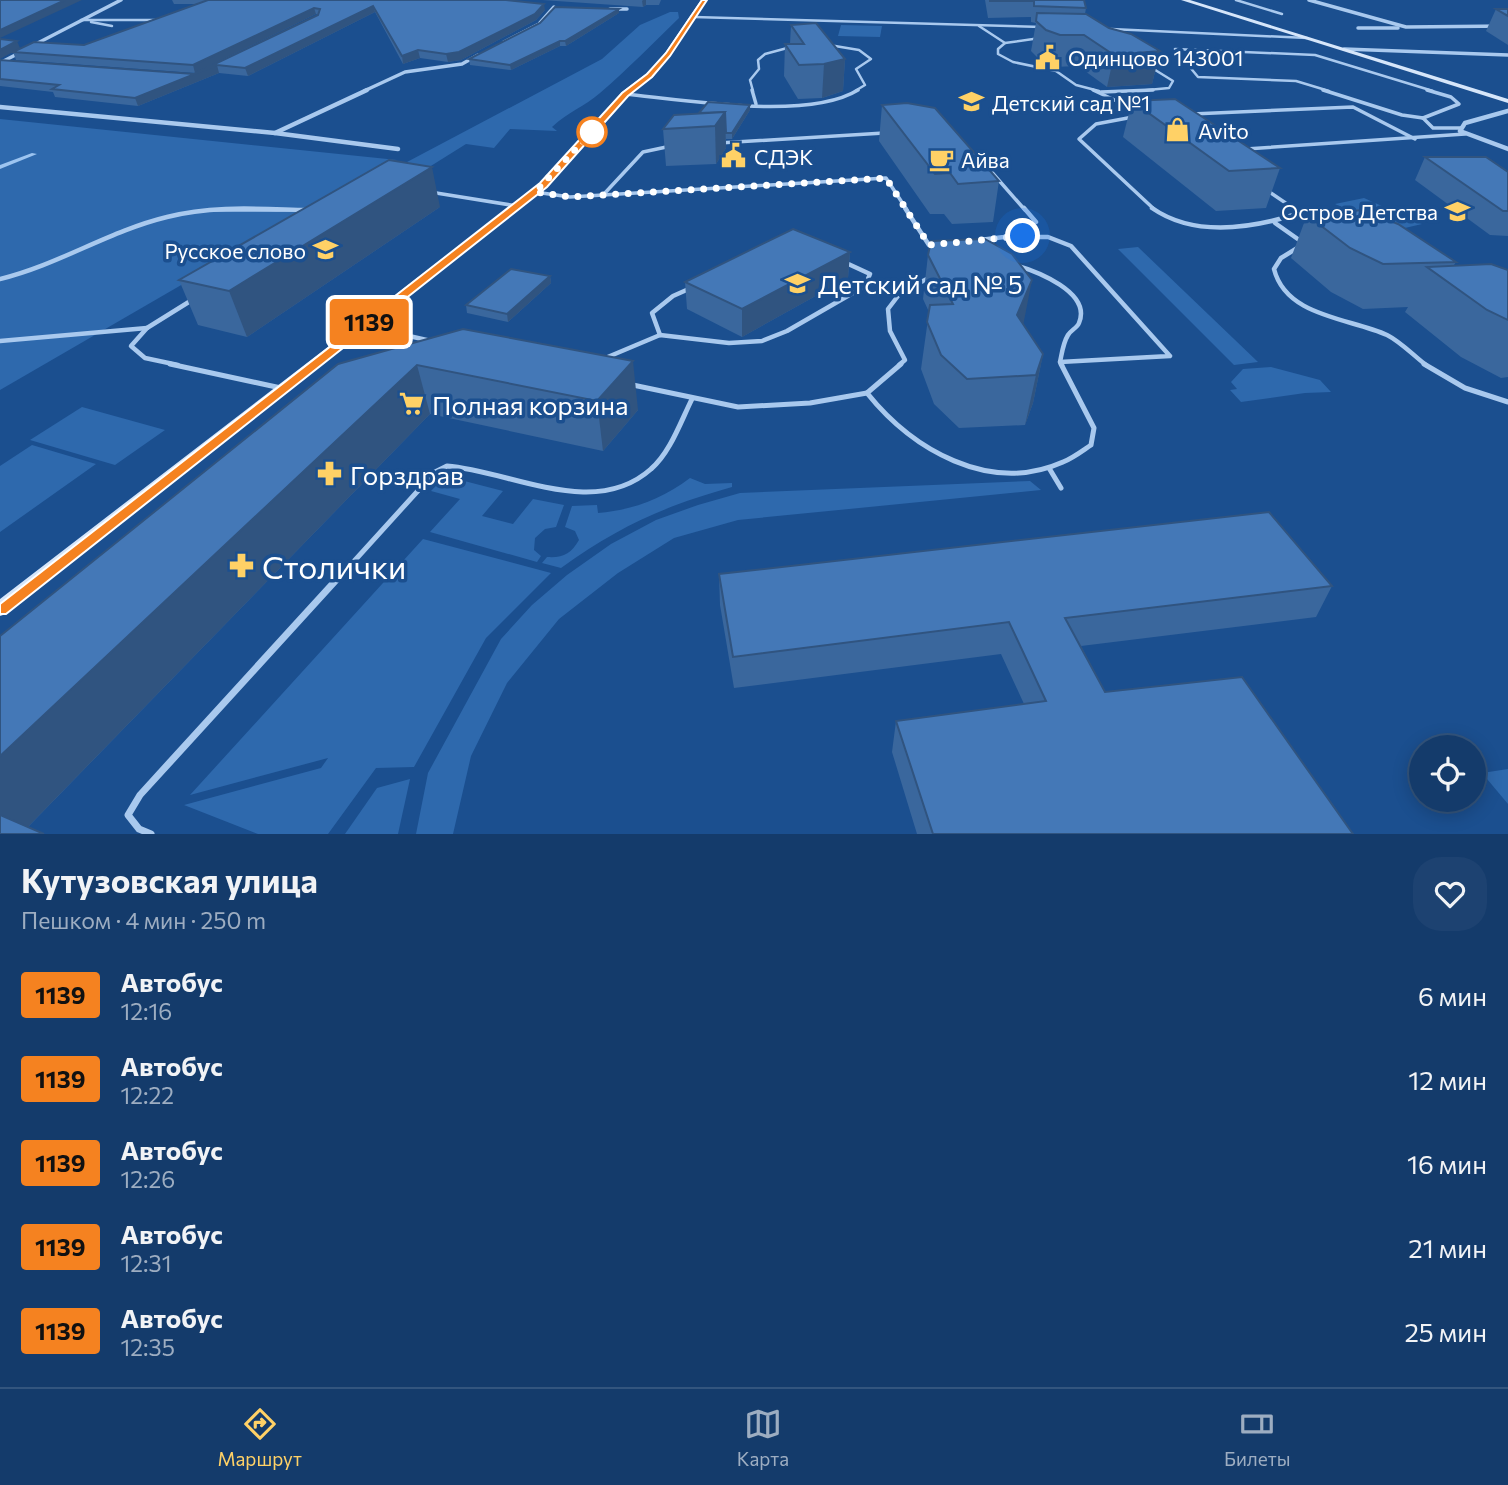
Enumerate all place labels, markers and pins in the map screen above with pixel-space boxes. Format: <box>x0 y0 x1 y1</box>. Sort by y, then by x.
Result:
public building icon: Одинцово 143001 <box>1034 43 1062 71</box>
place label: Одинцово 143001 <box>1068 45 1244 70</box>
school or university icon: Детский сад №1 <box>958 88 986 116</box>
place label: Детский сад №1 <box>992 90 1150 115</box>
shop icon: Avito <box>1164 116 1192 144</box>
unlabelled marker <box>577 117 607 147</box>
place label: Avito <box>1198 118 1249 143</box>
public building icon: СДЭК <box>720 142 748 170</box>
place label: СДЭК <box>754 144 813 169</box>
cafe icon: Айва <box>927 145 955 173</box>
place label: Айва <box>961 147 1010 172</box>
school or university icon: Остров Детства <box>1444 197 1472 225</box>
place label: Остров Детства <box>1281 199 1438 224</box>
school or university icon: Русское слово <box>312 236 340 264</box>
place label: Русское слово <box>164 238 306 263</box>
place label: Детский сад № 5 <box>818 268 1023 299</box>
school or university icon: Детский сад № 5 <box>784 269 812 297</box>
place label: Полная корзина <box>432 389 629 420</box>
supermarket icon: Полная корзина <box>398 390 426 418</box>
place label: Горздрав <box>350 459 464 490</box>
pharmacy icon: Горздрав <box>316 460 344 488</box>
place label: Столички <box>262 546 406 586</box>
pharmacy icon: Столички <box>228 552 256 580</box>

